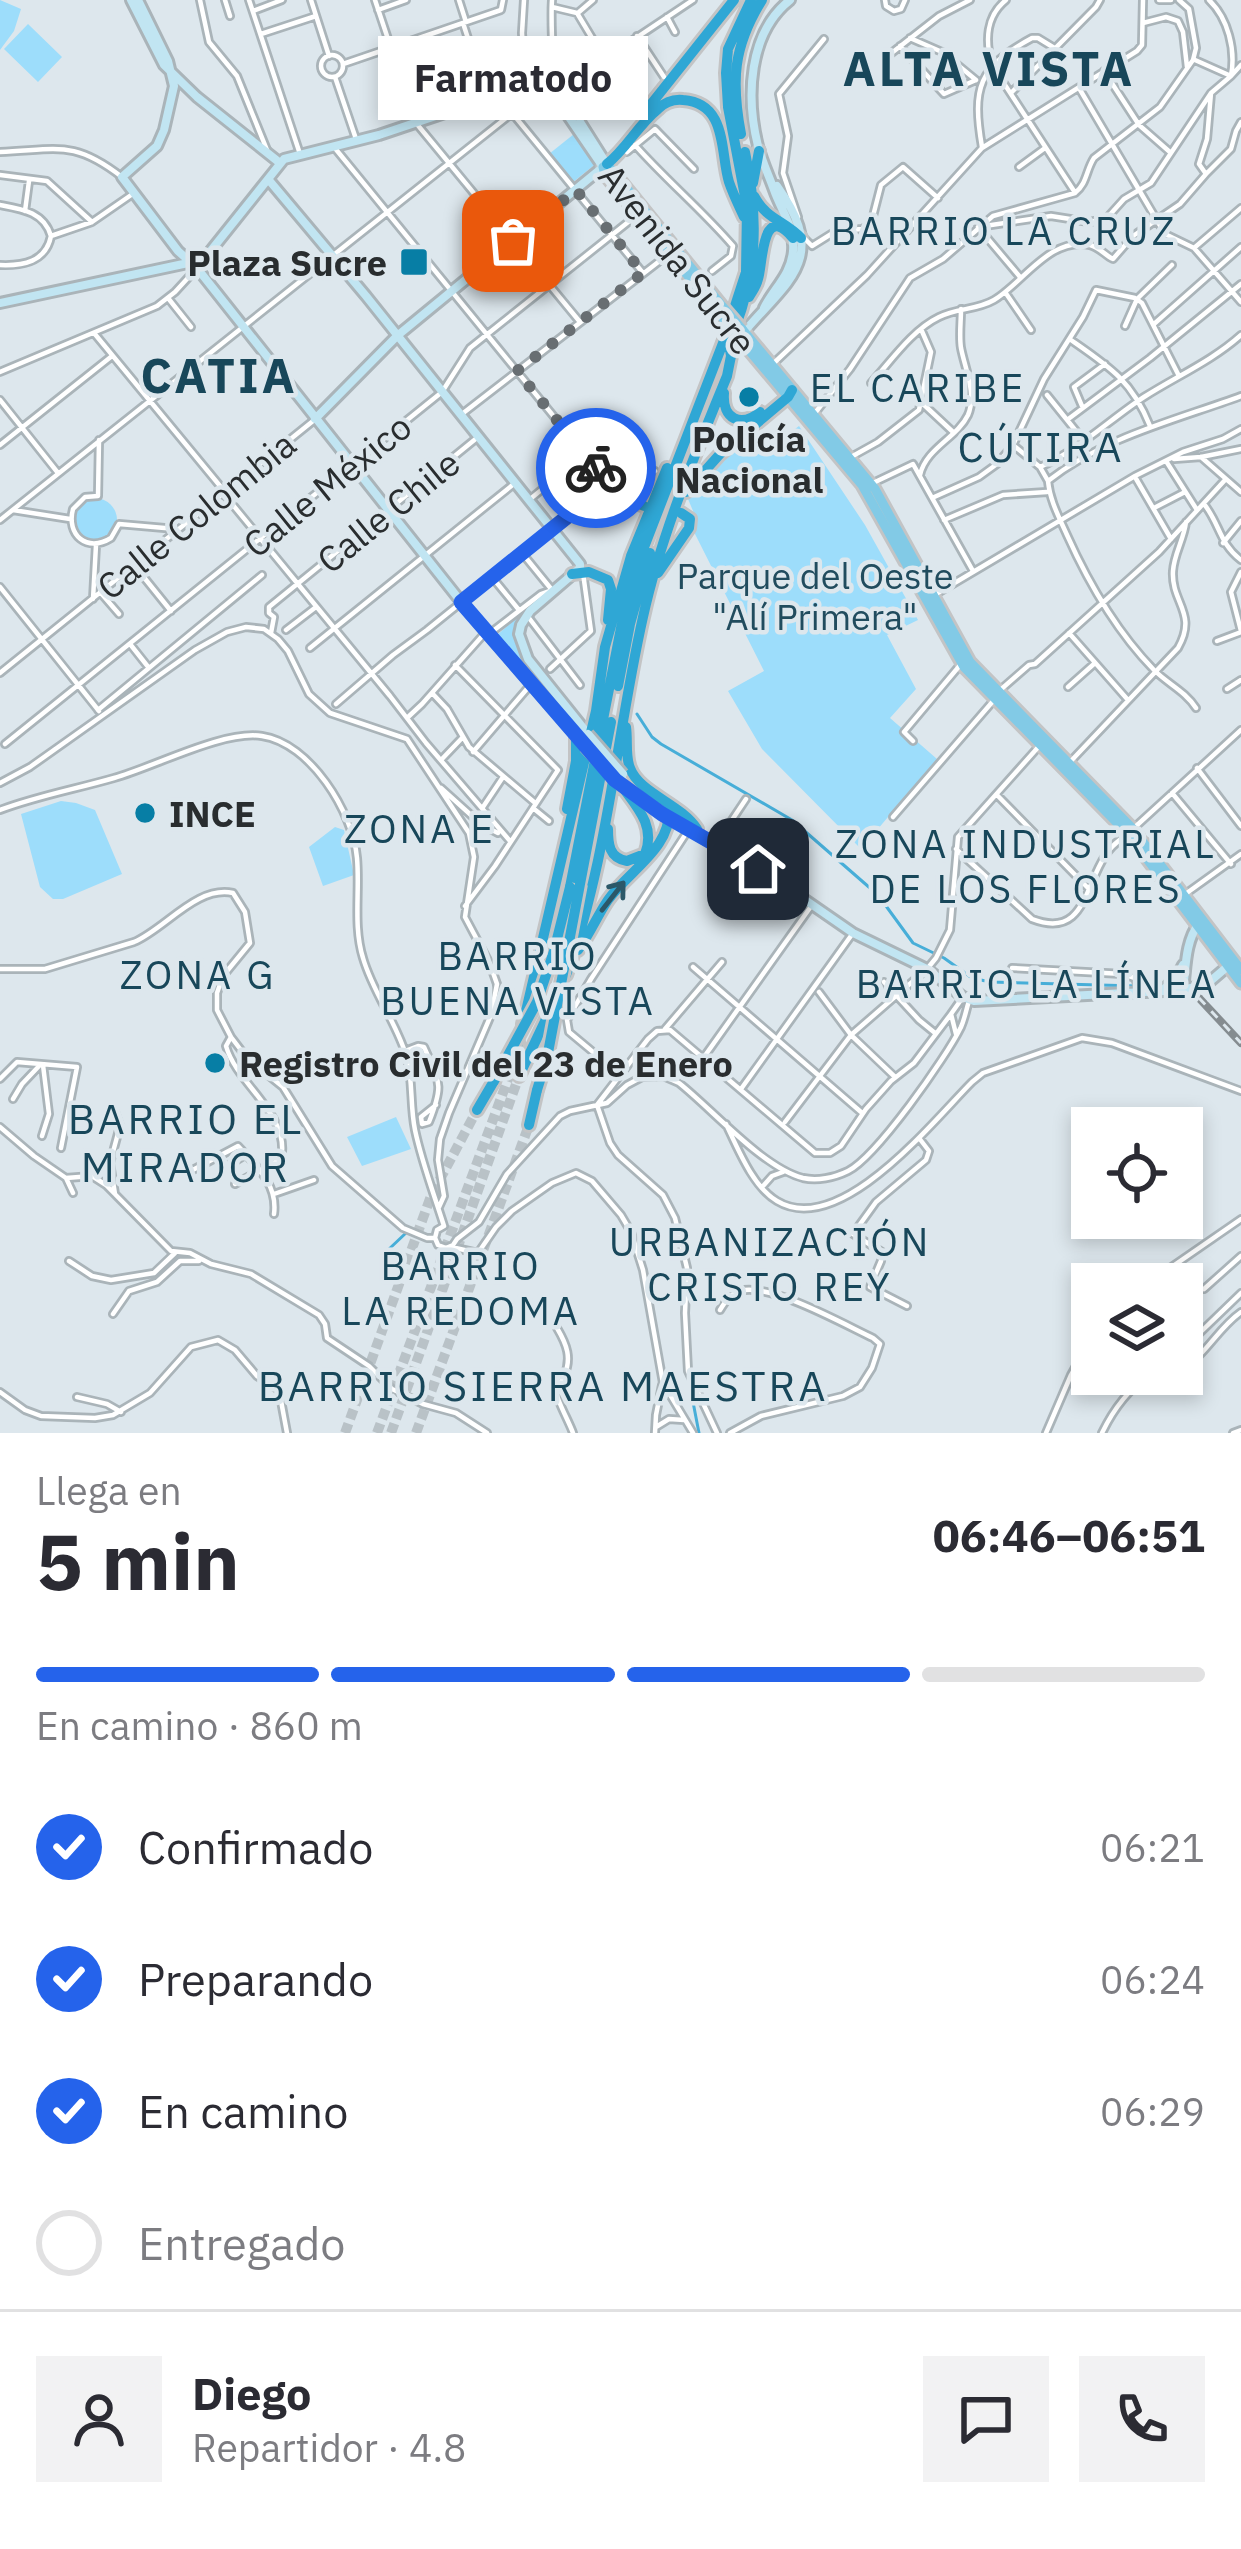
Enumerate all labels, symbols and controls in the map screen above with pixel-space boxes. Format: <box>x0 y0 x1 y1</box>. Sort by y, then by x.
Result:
callout: Farmatodo <box>378 37 648 121</box>
district label: ALTA VISTA <box>843 37 1135 99</box>
text: Farmatodo <box>414 52 612 103</box>
street label: Avenida Sucre <box>589 154 767 364</box>
pin <box>462 190 564 292</box>
district label: BARRIO LA CRUZ <box>831 205 1177 256</box>
icon: bag <box>480 208 546 274</box>
place label: Plaza Sucre <box>187 239 387 286</box>
marker: Plaza Sucre <box>398 246 430 278</box>
district label: CATIA <box>140 344 298 406</box>
district label: EL CARIBE <box>810 362 1026 413</box>
marker: Policía Nacional <box>736 384 762 410</box>
street label: Calle México <box>233 403 421 567</box>
courier <box>536 408 656 528</box>
place label: Policía Nacional <box>675 415 823 503</box>
district label: CÚTIRA <box>958 419 1124 474</box>
street label: Calle Colombia <box>87 421 305 609</box>
icon: bike <box>563 435 629 501</box>
street label: Calle Chile <box>307 439 469 583</box>
park label: Parque del Oeste "Alí Primera" <box>677 552 953 640</box>
place label: INCE <box>169 790 256 837</box>
marker: INCE <box>132 800 158 826</box>
district label: ZONA E <box>344 803 496 854</box>
pin <box>707 818 809 920</box>
district label: ZONA INDUSTRIAL DE LOS FLORES <box>835 818 1217 914</box>
icon: home <box>725 836 791 902</box>
one-way arrow <box>599 880 626 912</box>
district label: BARRIO BUENA VISTA <box>380 930 656 1026</box>
district label: ZONA G <box>120 949 276 1000</box>
district label: BARRIO LA LÍNEA <box>856 958 1218 1009</box>
place label: Registro Civil del 23 de Enero <box>239 1040 733 1087</box>
marker: Registro Civil del 23 de Enero <box>202 1050 228 1076</box>
district label: BARRIO EL MIRADOR <box>68 1091 304 1194</box>
map controls <box>1071 1107 1203 1395</box>
button: locate <box>1071 1107 1203 1239</box>
district label: URBANIZACIÓN CRISTO REY <box>609 1216 931 1312</box>
district label: BARRIO LA REDOMA <box>341 1240 581 1336</box>
button: layers <box>1071 1263 1203 1395</box>
district label: BARRIO SIERRA MAESTRA <box>258 1358 828 1413</box>
text: Llega en <box>36 1465 182 1516</box>
text: 06:46–06:51 <box>933 1506 1205 1564</box>
text: 5 min <box>36 1510 240 1611</box>
text: En camino · 860 m <box>36 1700 363 1751</box>
icon: check <box>36 1814 102 1880</box>
text: Confirmado <box>138 1818 373 1876</box>
text: 06:21 <box>1100 1822 1205 1873</box>
icon: check <box>36 1946 102 2012</box>
text: Preparando <box>138 1950 373 2008</box>
text: 06:24 <box>1100 1954 1205 2005</box>
icon: check <box>36 2078 102 2144</box>
text: En camino <box>138 2082 348 2140</box>
text: 06:29 <box>1100 2086 1205 2137</box>
text: Entregado <box>138 2214 346 2272</box>
button: person <box>36 2356 162 2482</box>
button: chat <box>923 2356 1049 2482</box>
button: phone <box>1079 2356 1205 2482</box>
text: Diego <box>192 2364 311 2422</box>
text: Repartidor · 4.8 <box>192 2422 466 2473</box>

